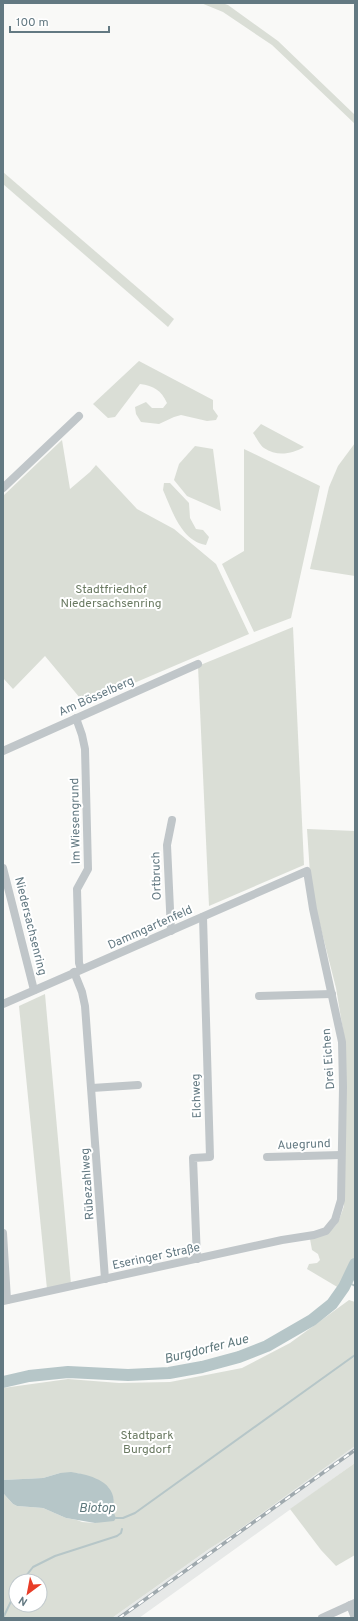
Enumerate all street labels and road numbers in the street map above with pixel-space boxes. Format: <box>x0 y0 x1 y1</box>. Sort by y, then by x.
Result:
street label: Am Bösselberg <box>56 673 137 721</box>
street label: Im Wiesengrund <box>67 778 85 864</box>
street label: Ortbruch <box>148 851 166 901</box>
street label: Niedersachsenring <box>10 875 50 977</box>
street label: Dammgartenfeld <box>106 902 195 954</box>
street label: Drei Eichen <box>319 1028 339 1090</box>
street label: Elchweg <box>188 1073 206 1119</box>
street label: Auegrund <box>277 1136 331 1154</box>
street label: Rübezahlweg <box>77 1147 98 1220</box>
street label: Eseringer Straße <box>111 1240 202 1274</box>

